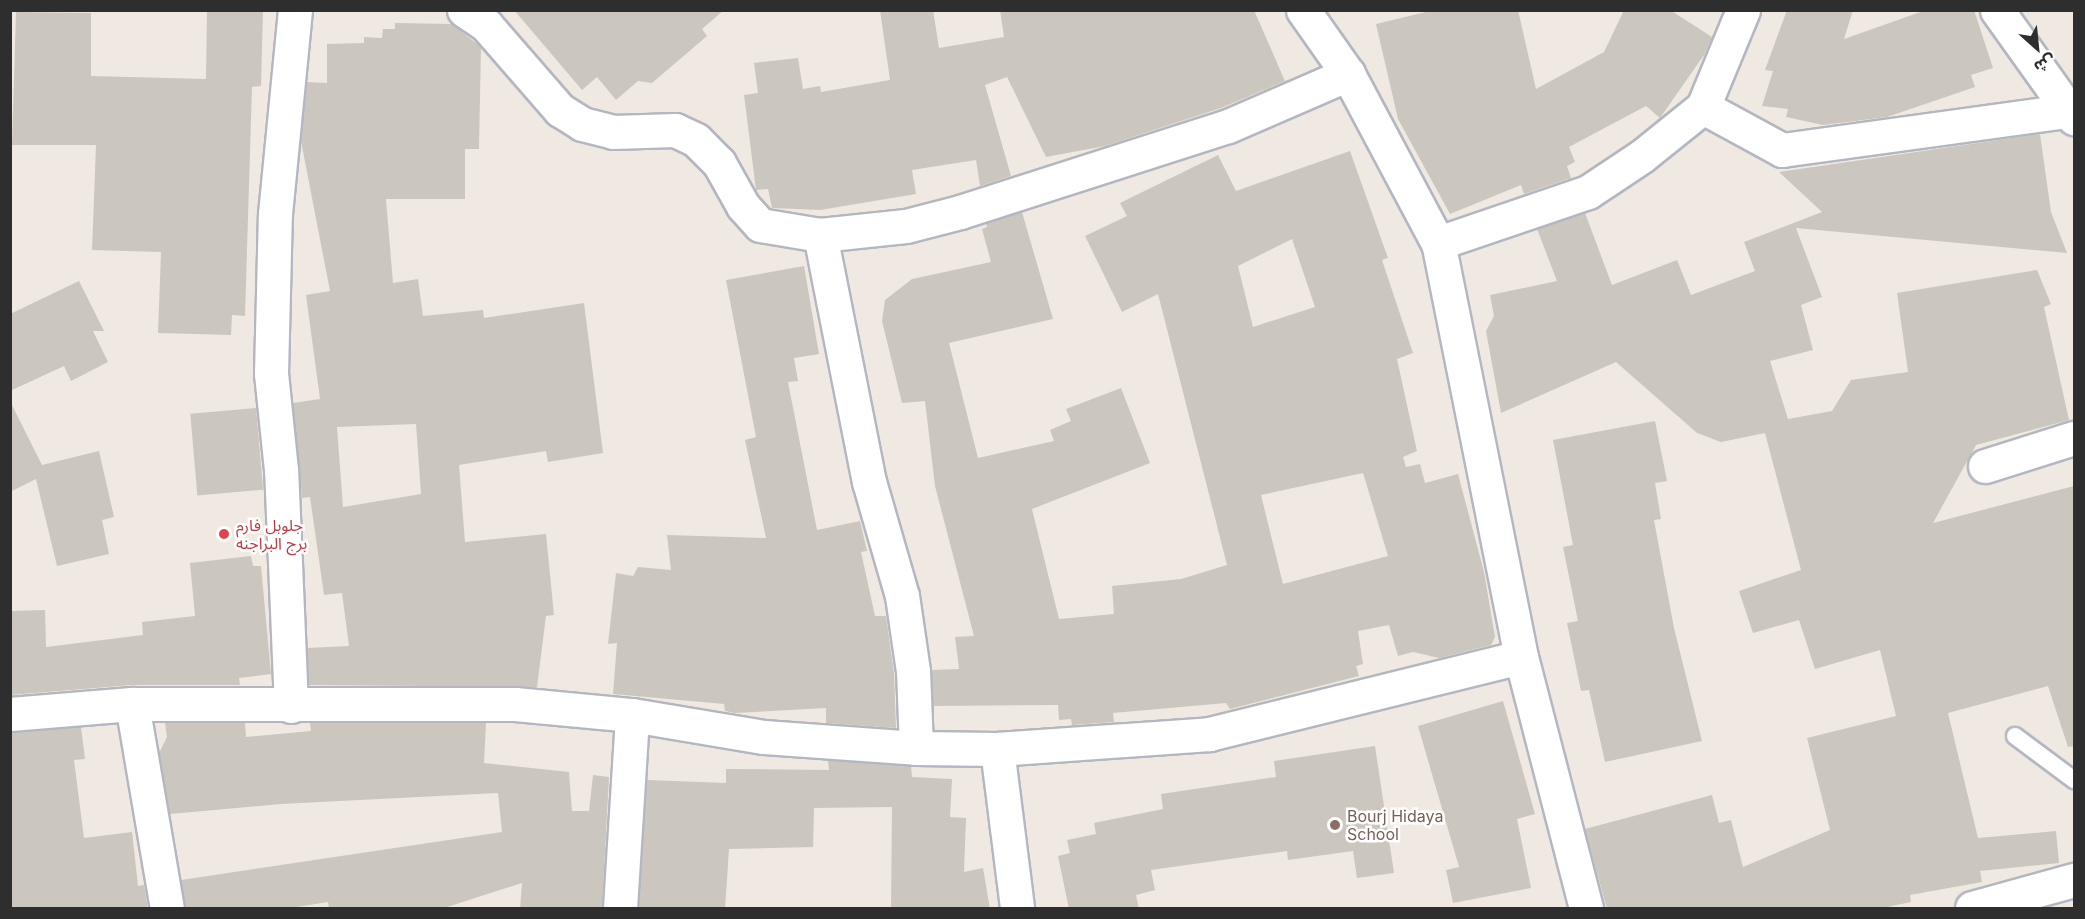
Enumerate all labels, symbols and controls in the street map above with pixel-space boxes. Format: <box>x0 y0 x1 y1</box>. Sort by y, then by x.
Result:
north arrow <box>2007 18 2067 78</box>
text: ش <box>2031 50 2059 78</box>
place label: جلوبل فارم برج البراجنه <box>236 515 307 553</box>
marker: جلوبل فارم برج البراجنه <box>217 527 231 541</box>
place label: Bourj Hidaya School <box>1347 806 1443 844</box>
marker: Bourj Hidaya School <box>1328 818 1342 832</box>

